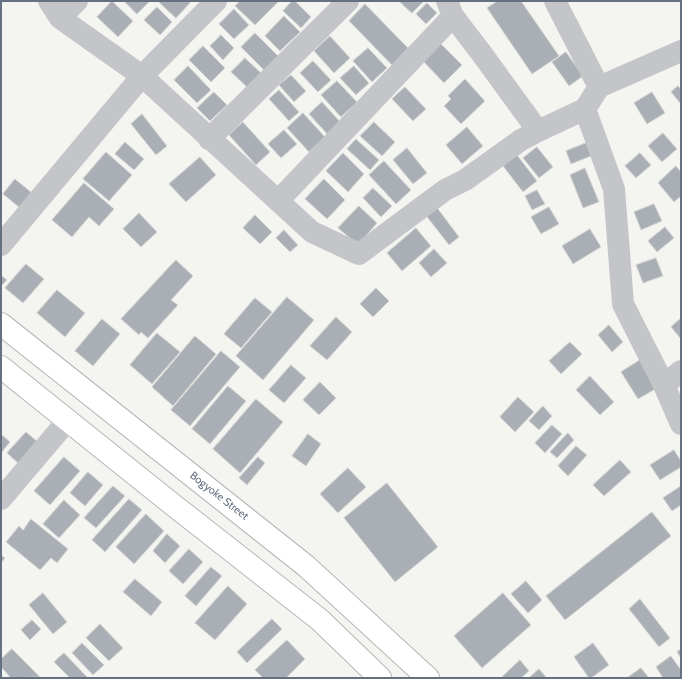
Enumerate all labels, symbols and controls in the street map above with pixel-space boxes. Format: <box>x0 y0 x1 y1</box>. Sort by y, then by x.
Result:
street label: Bogyoke Street <box>187 469 251 523</box>

